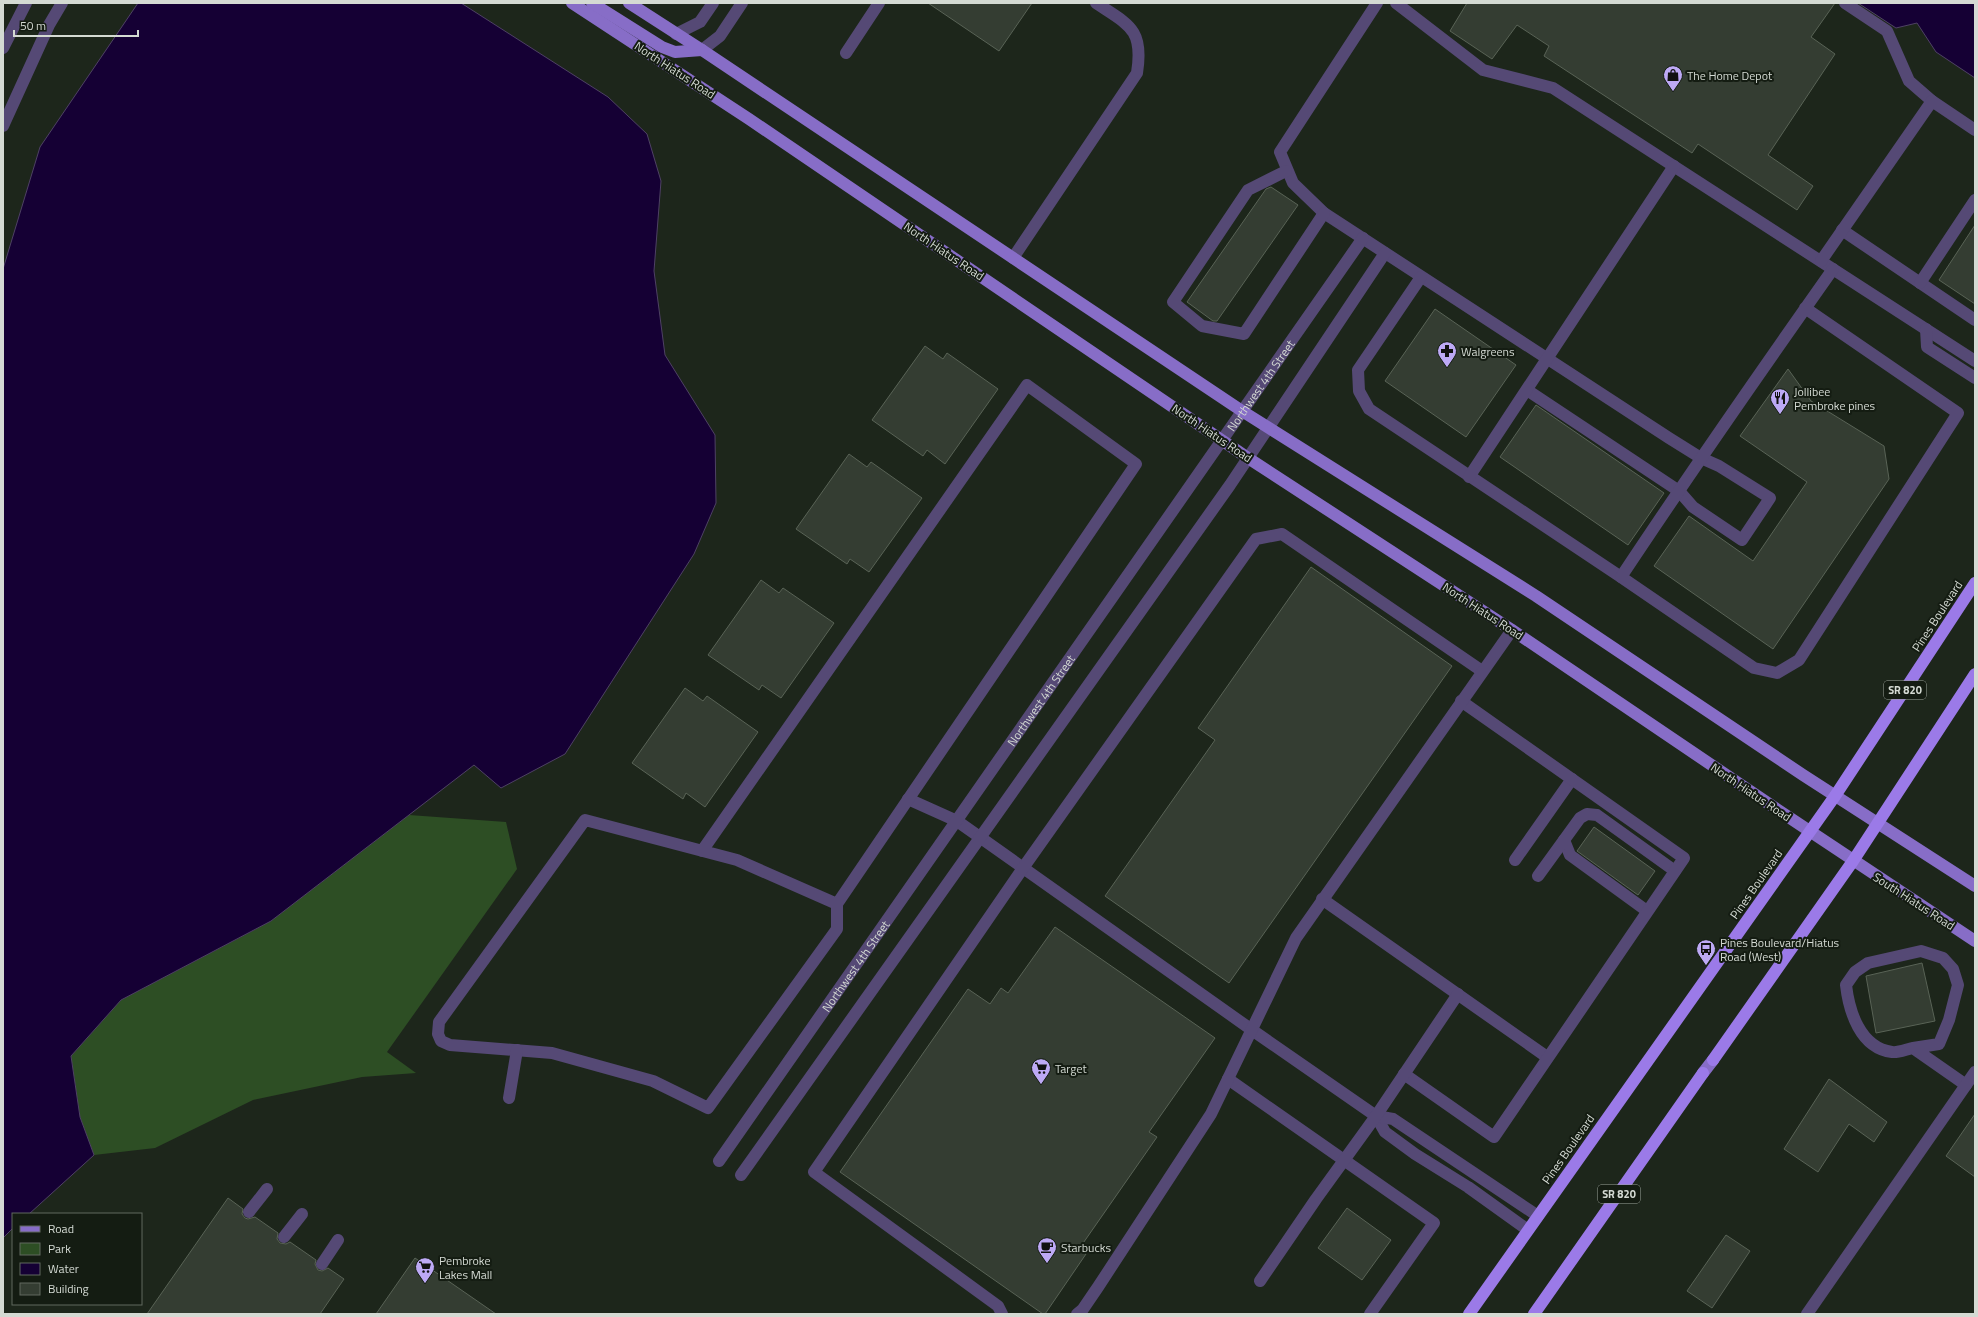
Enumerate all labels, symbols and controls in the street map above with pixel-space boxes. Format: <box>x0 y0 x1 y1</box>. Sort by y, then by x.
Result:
scale bar <box>14 12 138 38</box>
text: 50 m <box>20 16 46 35</box>
street label: North Hiatus Road <box>631 37 719 103</box>
shop icon: The Home Depot <box>1662 64 1684 92</box>
place label: The Home Depot <box>1687 66 1773 85</box>
street label: North Hiatus Road <box>900 217 988 285</box>
street label: Northwest 4th Street <box>1222 335 1299 435</box>
pharmacy icon: Walgreens <box>1436 340 1458 368</box>
place label: Walgreens <box>1461 342 1515 361</box>
place label: Jollibee Pembroke pines <box>1794 382 1876 415</box>
restaurant icon: Jollibee Pembroke pines <box>1769 387 1791 415</box>
street label: North Hiatus Road <box>1168 399 1256 467</box>
street label: Pines Boulevard <box>1907 577 1967 655</box>
street label: North Hiatus Road <box>1439 578 1527 644</box>
street label: Northwest 4th Street <box>1002 650 1080 750</box>
road number: SR 820 <box>1884 681 1926 699</box>
street label: North Hiatus Road <box>1707 758 1795 826</box>
street label: Pines Boulevard <box>1725 845 1787 923</box>
street label: South Hiatus Road <box>1869 867 1959 935</box>
street label: Northwest 4th Street <box>817 916 894 1015</box>
place label: Pines Boulevard/Hiatus Road (West) <box>1720 933 1840 966</box>
bus stop icon: Pines Boulevard/Hiatus Road (West) <box>1695 938 1717 966</box>
supermarket icon: Target <box>1030 1057 1052 1085</box>
place label: Target <box>1055 1059 1088 1078</box>
street label: Pines Boulevard <box>1537 1110 1599 1188</box>
road number: SR 820 <box>1598 1185 1640 1203</box>
legend <box>12 1213 142 1305</box>
text: Road <box>48 1219 74 1238</box>
cafe icon: Starbucks <box>1036 1236 1058 1264</box>
place label: Starbucks <box>1061 1238 1111 1257</box>
text: Park <box>48 1239 71 1258</box>
place label: Pembroke Lakes Mall <box>439 1251 492 1284</box>
supermarket icon: Pembroke Lakes Mall <box>414 1256 436 1284</box>
text: Water <box>48 1259 79 1278</box>
text: Building <box>48 1279 89 1298</box>

